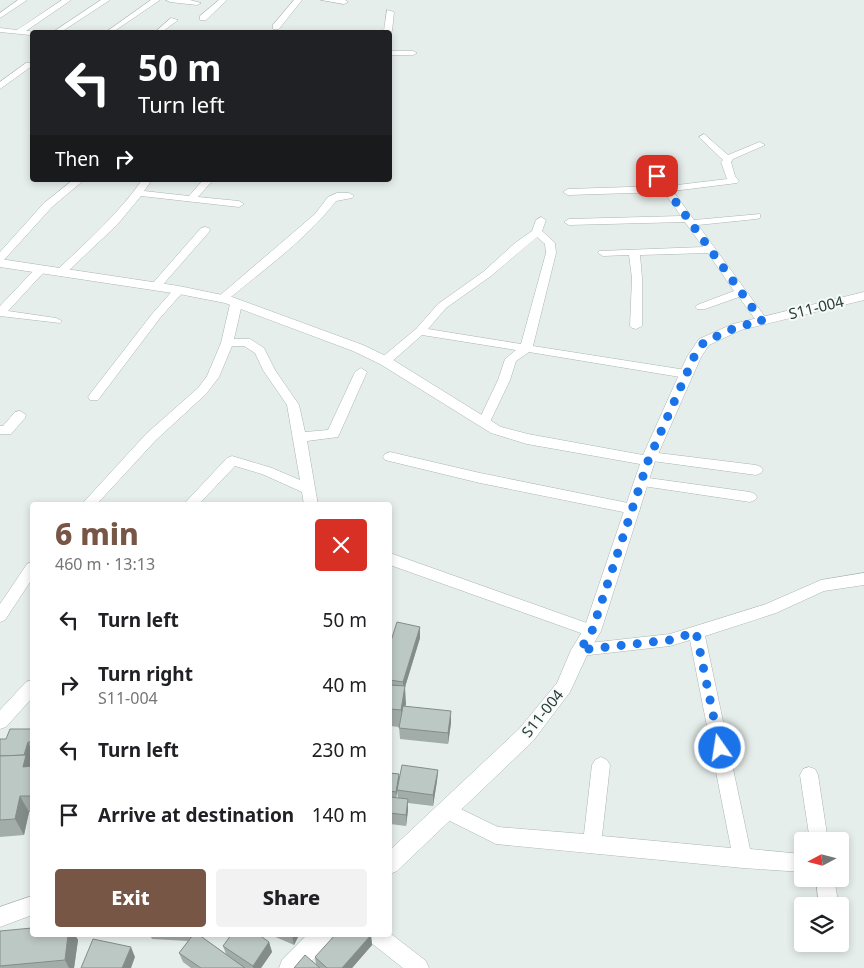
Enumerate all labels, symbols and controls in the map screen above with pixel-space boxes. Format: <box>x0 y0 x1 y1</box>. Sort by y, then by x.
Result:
text: 50 m <box>138 44 221 91</box>
icon: left <box>55 50 120 115</box>
text: Turn left <box>138 89 225 119</box>
icon: right <box>110 145 138 173</box>
text: Then <box>55 146 100 172</box>
pin <box>636 155 678 197</box>
icon: arrive <box>643 162 671 190</box>
street label: S11-004 <box>786 290 846 323</box>
text: 6 min <box>55 513 139 554</box>
button: close <box>315 519 367 571</box>
text: 460 m · 13:13 <box>55 553 155 575</box>
icon: left <box>55 606 83 634</box>
text: Turn left <box>98 607 179 633</box>
text: 50 m <box>323 607 367 633</box>
text: Turn right <box>98 661 193 687</box>
icon: right <box>55 671 83 699</box>
text: 40 m <box>323 672 367 698</box>
street label: S11-004 <box>517 685 568 741</box>
text: S11-004 <box>98 687 158 709</box>
position arrow <box>693 721 745 773</box>
icon: left <box>55 736 83 764</box>
text: Turn left <box>98 737 179 763</box>
text: 230 m <box>312 737 367 763</box>
icon: arrive <box>55 801 83 829</box>
text: Arrive at destination <box>98 802 294 828</box>
text: 140 m <box>312 802 367 828</box>
north arrow <box>794 832 849 888</box>
map controls <box>794 832 849 952</box>
button: Exit <box>55 869 206 927</box>
button: Share <box>216 869 367 927</box>
button: layers <box>794 897 849 952</box>

